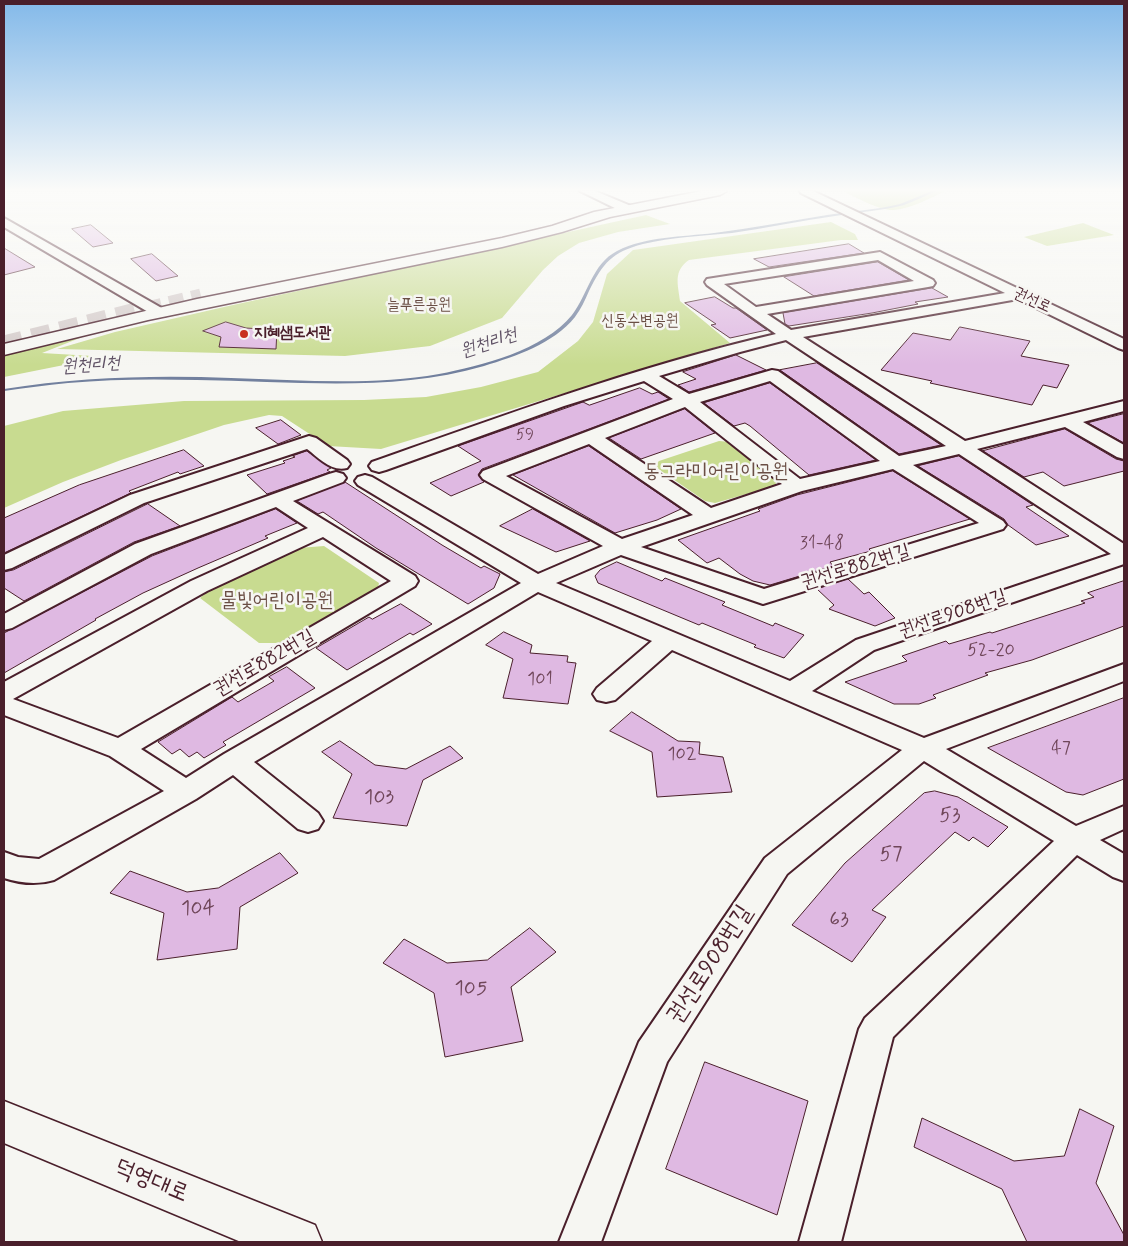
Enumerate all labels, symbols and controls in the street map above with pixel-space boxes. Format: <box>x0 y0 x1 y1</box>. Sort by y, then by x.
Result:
street label: 권선로 <box>1010 284 1054 318</box>
park label: 늘푸른공원 <box>387 296 451 316</box>
park label: 신동수변공원 <box>601 312 679 332</box>
place label: 지혜샘도서관 <box>254 324 331 344</box>
water label: 원천리천 <box>458 325 520 363</box>
marker: 지혜샘도서관 <box>238 328 250 340</box>
water label: 원천리천 <box>61 353 121 379</box>
house number: 59 <box>516 427 534 445</box>
park label: 동그라미어린이공원 <box>644 461 788 485</box>
house number: 31-48 <box>800 533 844 555</box>
street label: 권선로882번길 <box>799 540 913 596</box>
street label: 권선로908번길 <box>896 585 1010 645</box>
park label: 물빛어린이공원 <box>221 590 333 614</box>
street label: 권선로882번길 <box>210 625 320 703</box>
house number: 52-20 <box>967 640 1015 662</box>
house number: 101 <box>527 669 553 691</box>
house number: 47 <box>1051 738 1071 760</box>
house number: 102 <box>667 744 697 766</box>
house number: 103 <box>364 786 394 812</box>
house number: 53 <box>939 804 961 830</box>
house number: 57 <box>879 843 903 869</box>
house number: 104 <box>181 897 215 923</box>
street label: 권선로908번길 <box>662 900 760 1030</box>
house number: 63 <box>829 908 849 934</box>
house number: 105 <box>454 977 488 1003</box>
street label: 덕영대로 <box>110 1154 192 1210</box>

